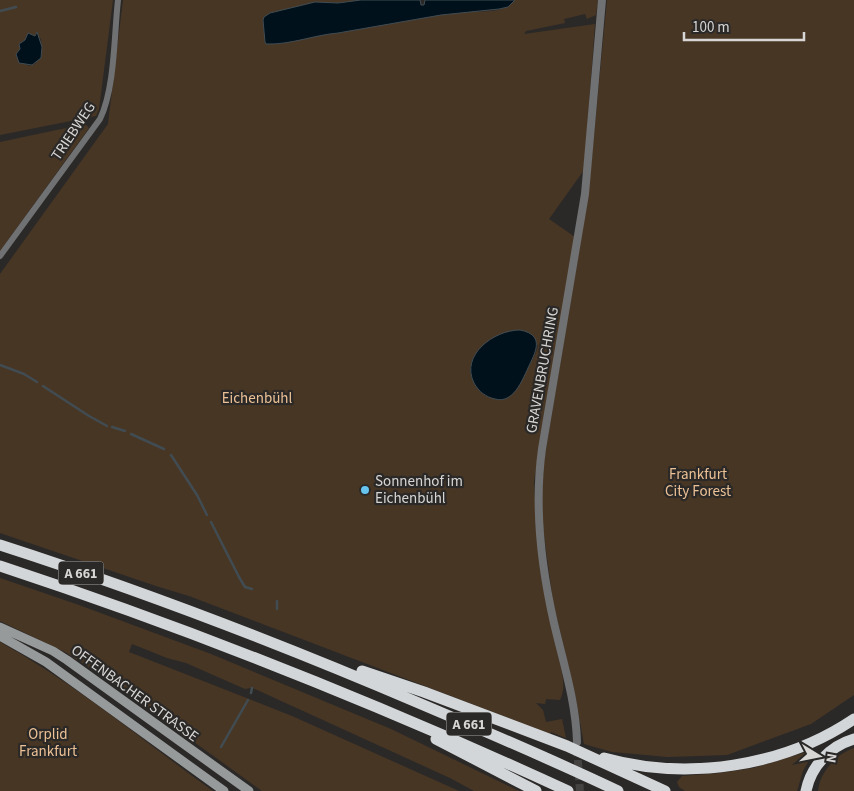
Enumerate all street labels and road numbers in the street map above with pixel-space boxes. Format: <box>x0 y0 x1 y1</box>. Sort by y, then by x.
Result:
street label: TRIEBWEG <box>46 98 101 165</box>
street label: GRAVENBRUCHRING <box>521 305 564 435</box>
road number: A 661 <box>58 562 104 584</box>
street label: OFFENBACHER STRASSE <box>67 640 203 747</box>
road number: A 661 <box>446 712 492 736</box>

